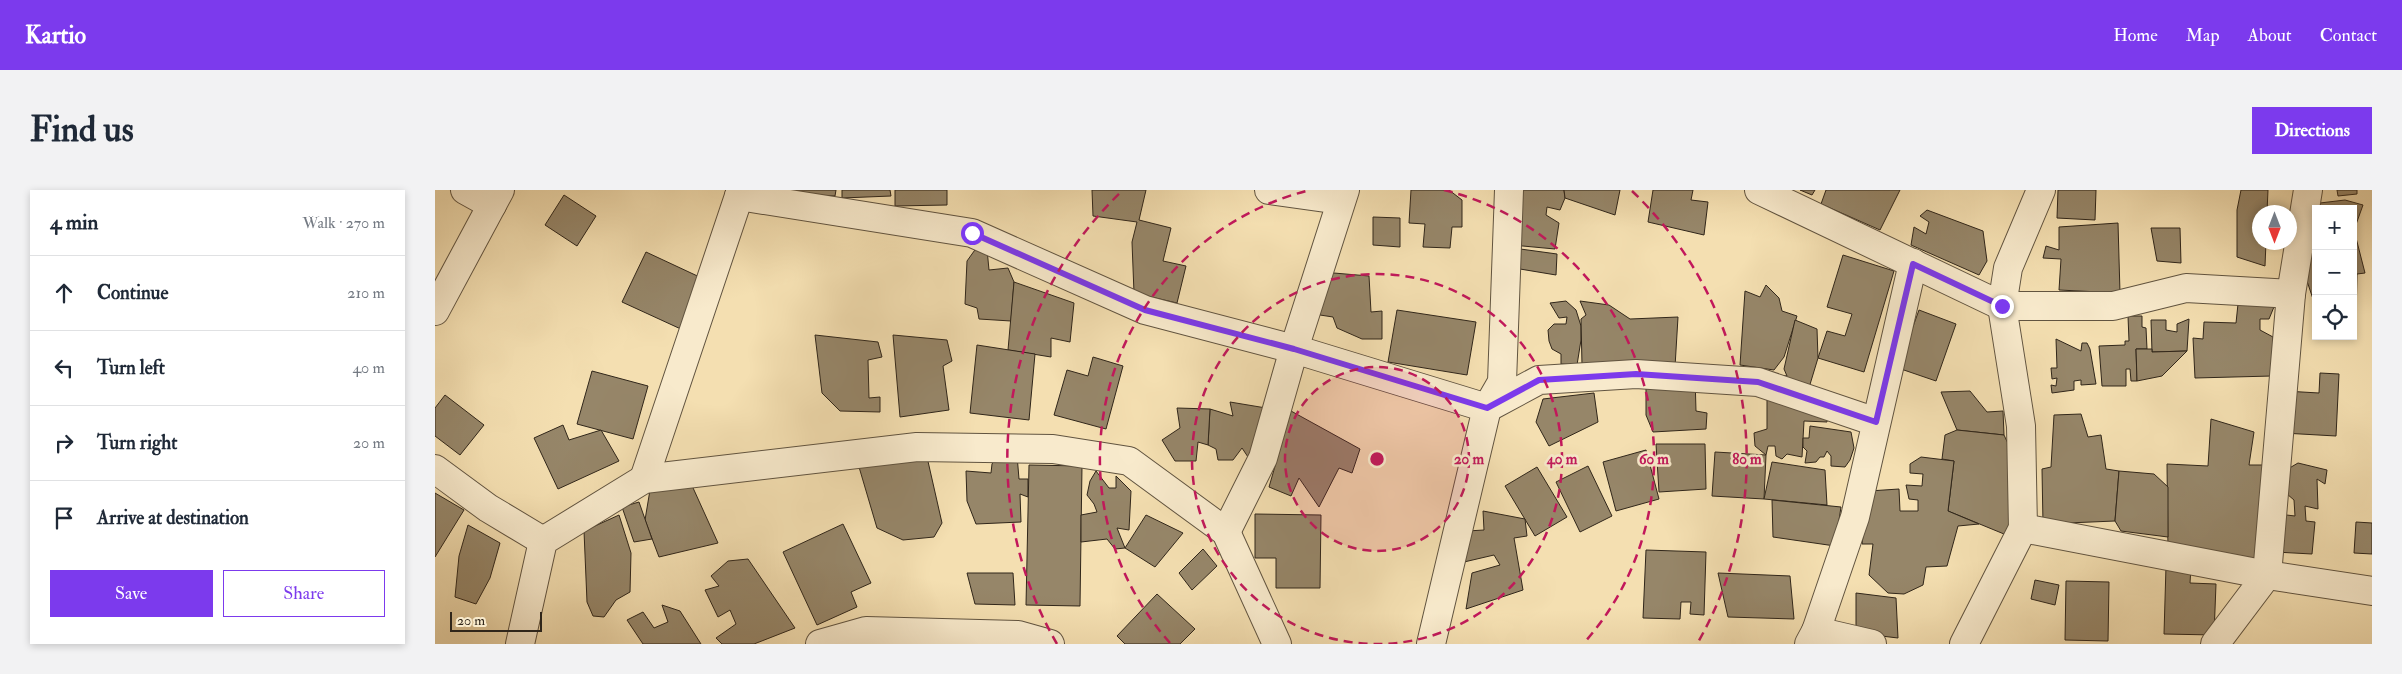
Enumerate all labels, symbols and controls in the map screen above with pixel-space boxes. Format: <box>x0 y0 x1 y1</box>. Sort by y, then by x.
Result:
text: Kartio <box>25 20 86 51</box>
text: Home <box>2113 24 2158 47</box>
text: Map <box>2186 24 2220 47</box>
text: About <box>2248 24 2292 47</box>
text: Contact <box>2320 24 2377 47</box>
button: Directions <box>2252 107 2372 154</box>
text: Find us <box>30 108 134 152</box>
north arrow <box>2252 205 2297 250</box>
map controls <box>2312 205 2357 340</box>
button: + <box>2312 205 2357 250</box>
text: 4 min <box>50 209 98 236</box>
text: Walk · 270 m <box>303 213 385 233</box>
route start <box>961 222 984 245</box>
button: − <box>2312 250 2357 295</box>
icon: ahead <box>50 279 78 307</box>
text: Continue <box>97 281 168 305</box>
text: 210 m <box>347 283 385 303</box>
route end <box>1991 295 2014 318</box>
button: locate <box>2312 295 2357 340</box>
icon: left <box>50 354 78 382</box>
text: Turn left <box>97 356 165 380</box>
text: 40 m <box>352 358 385 378</box>
icon: right <box>50 429 78 457</box>
text: Turn right <box>97 431 177 455</box>
text: 20 m <box>353 433 385 453</box>
centre of rings <box>1368 450 1386 468</box>
text: 20 m <box>1454 450 1484 469</box>
text: 40 m <box>1546 450 1578 469</box>
text: 60 m <box>1639 450 1669 469</box>
text: 80 m <box>1732 450 1762 469</box>
icon: arrive <box>50 504 78 532</box>
text: Arrive at destination <box>97 506 249 530</box>
button: Save <box>50 570 213 617</box>
button: Share <box>223 570 385 617</box>
scale bar <box>450 609 543 632</box>
text: 20 m <box>457 612 485 629</box>

